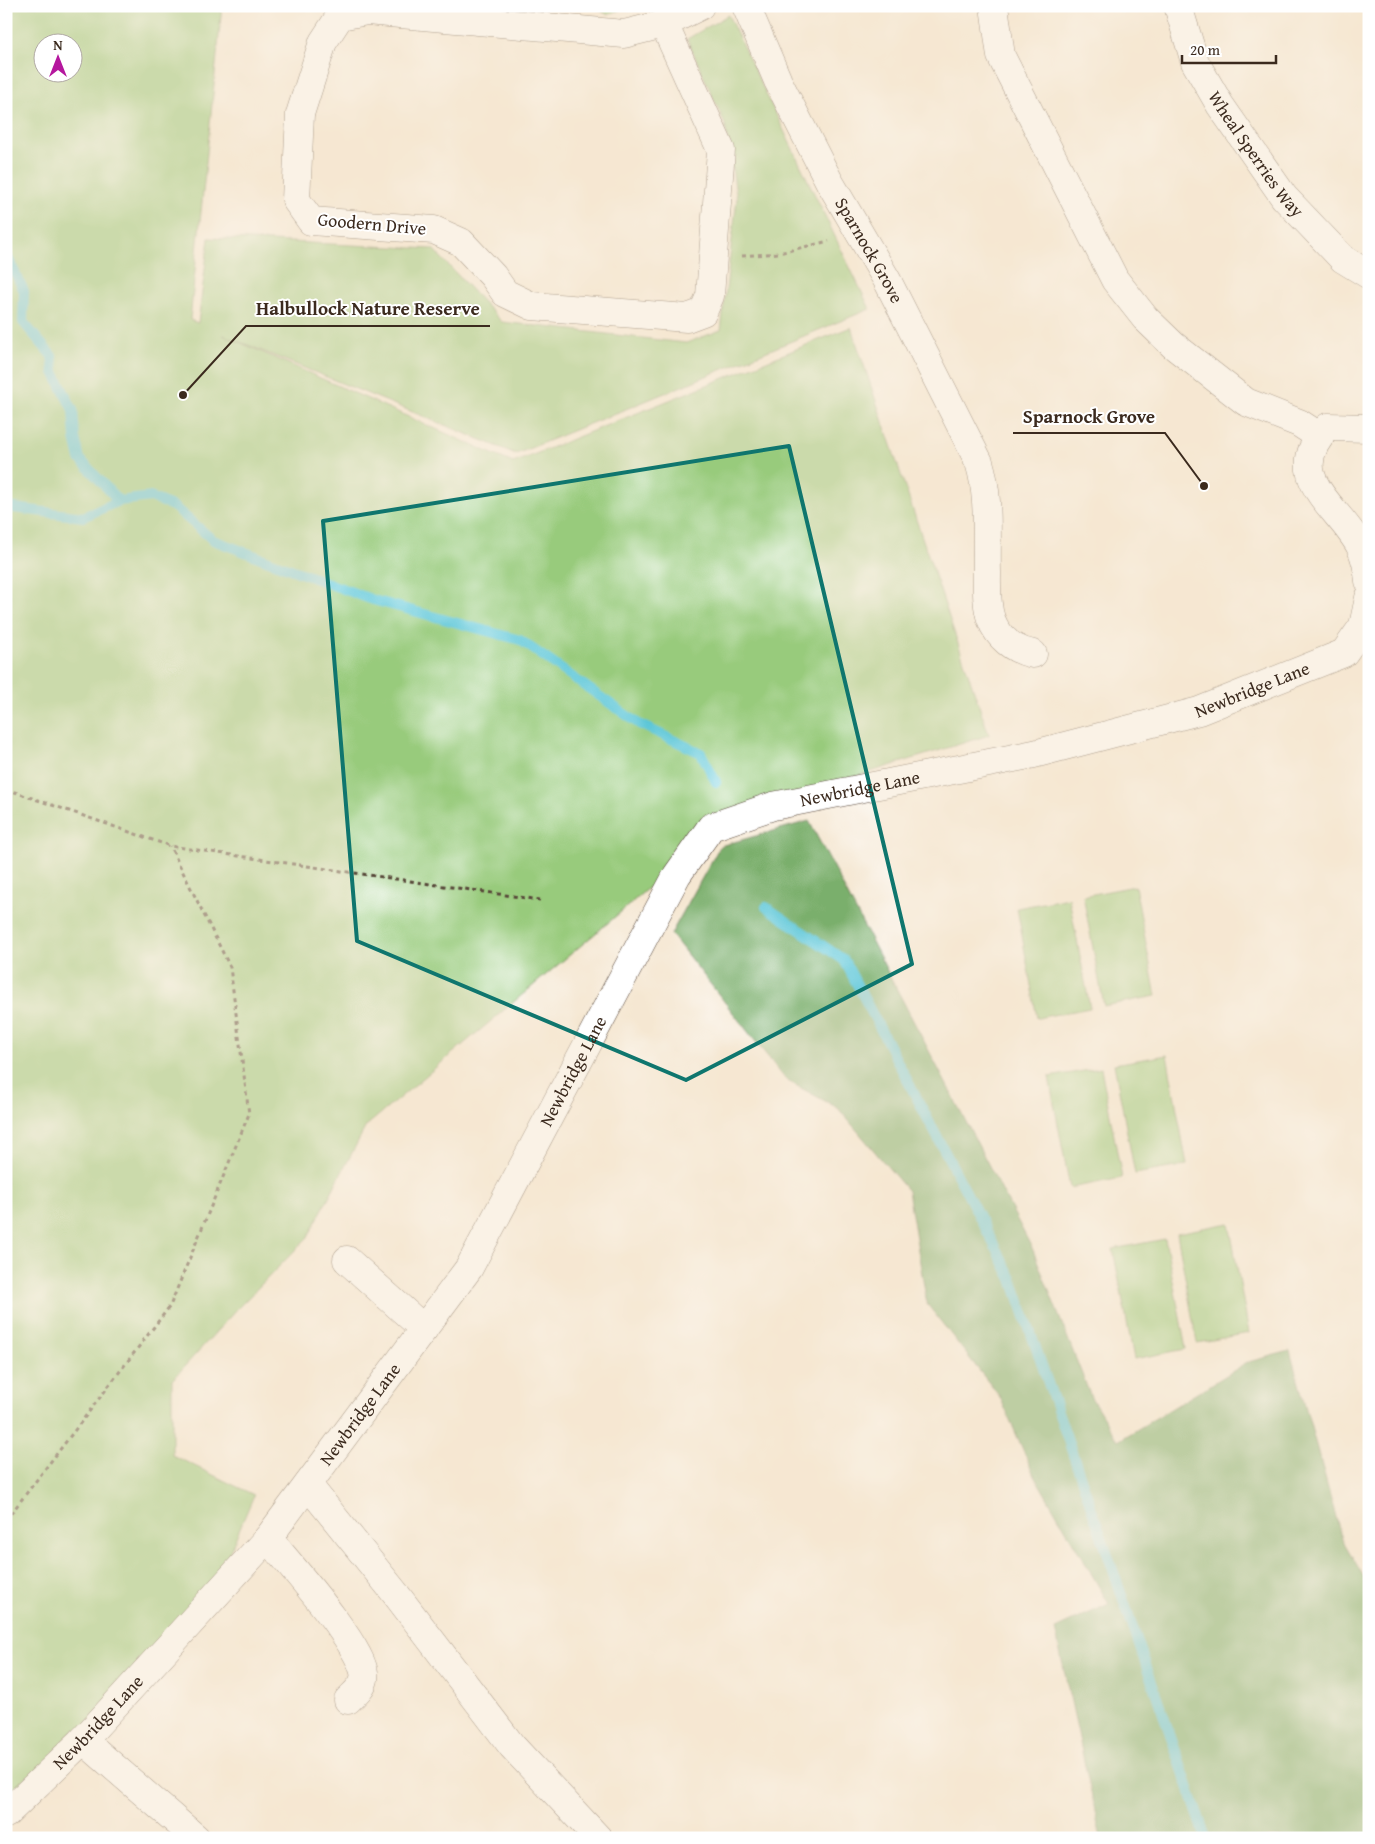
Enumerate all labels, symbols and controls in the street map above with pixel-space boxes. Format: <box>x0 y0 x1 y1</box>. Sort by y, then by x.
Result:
north arrow <box>32 32 82 82</box>
scale bar <box>1182 32 1276 64</box>
text: N <box>53 35 63 55</box>
text: 20 m <box>1190 39 1221 60</box>
street label: Wheal Sperries Way <box>1202 86 1310 223</box>
street label: Sparnock Grove <box>828 192 911 308</box>
street label: Goodern Drive <box>317 205 427 242</box>
callout: Halbullock Nature Reserve <box>246 292 490 326</box>
text: Halbullock Nature Reserve <box>256 294 480 322</box>
callout: Sparnock Grove <box>1013 399 1165 433</box>
text: Sparnock Grove <box>1023 402 1155 430</box>
street label: Newbridge Lane <box>1190 654 1313 724</box>
street label: Newbridge Lane <box>798 763 922 813</box>
street label: Newbridge Lane <box>532 1011 613 1131</box>
street label: Newbridge Lane <box>313 1357 407 1471</box>
street label: Newbridge Lane <box>46 1669 149 1775</box>

